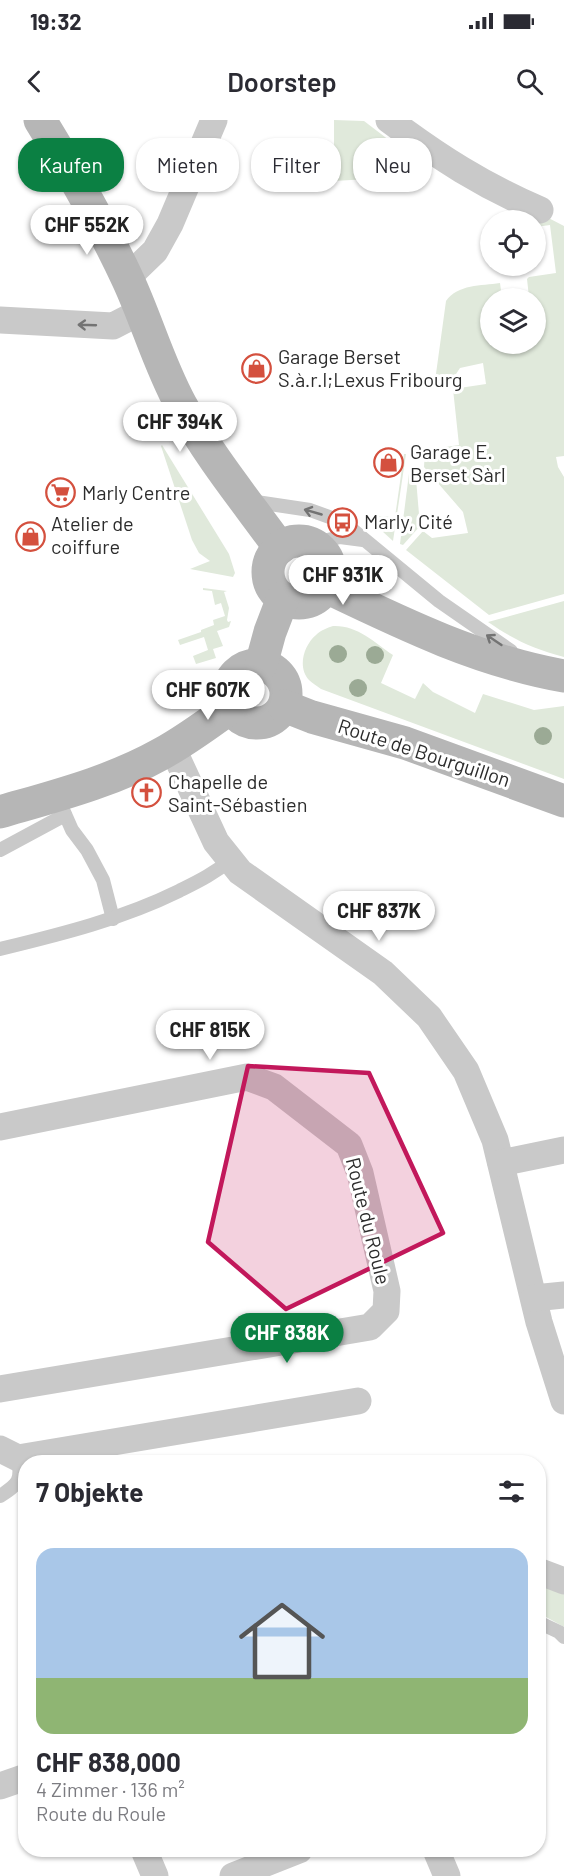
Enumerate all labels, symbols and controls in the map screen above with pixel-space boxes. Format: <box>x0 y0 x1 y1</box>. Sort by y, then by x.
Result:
text: 19:32 <box>30 8 82 34</box>
icon: back <box>18 65 51 98</box>
text: Doorstep <box>227 65 337 97</box>
icon: search <box>513 65 546 98</box>
chip: Kaufen <box>18 138 124 192</box>
chip: Mieten <box>136 138 239 192</box>
chip: Filter <box>251 138 341 192</box>
chip: Neu <box>353 138 432 192</box>
pin: CHF 552K <box>25 205 149 256</box>
map controls <box>480 210 546 354</box>
button: locate <box>480 210 546 276</box>
text: CHF 552K <box>44 212 130 236</box>
button: layers <box>480 288 546 354</box>
one-way arrow <box>77 319 97 330</box>
place label: Garage Berset S.à.r.l;Lexus Fribourg <box>278 344 463 391</box>
shop icon: Garage Berset S.à.r.l;Lexus Fribourg <box>241 352 273 384</box>
pin: CHF 394K <box>118 402 242 453</box>
text: CHF 394K <box>137 409 223 433</box>
place label: Garage E. Berset Sàrl <box>410 439 506 486</box>
shop icon: Garage E. Berset Sàrl <box>373 447 405 479</box>
supermarket icon: Marly Centre <box>45 477 77 509</box>
place label: Marly Centre <box>82 480 190 504</box>
one-way arrow <box>304 506 323 517</box>
bus stop icon: Marly, Cité <box>327 506 359 538</box>
place label: Marly, Cité <box>364 509 453 533</box>
place label: Atelier de coiffure <box>51 511 134 558</box>
shop icon: Atelier de coiffure <box>14 520 46 552</box>
pin: CHF 931K <box>281 555 405 606</box>
text: CHF 931K <box>303 562 383 586</box>
one-way arrow <box>486 634 503 646</box>
pin: CHF 607K <box>146 670 270 721</box>
text: CHF 607K <box>166 677 250 701</box>
street label: Route de Bourguillon <box>335 713 513 791</box>
place label: Chapelle de Saint-Sébastien <box>168 769 308 816</box>
church icon: Chapelle de Saint-Sébastien <box>131 777 163 809</box>
pin: CHF 837K <box>317 891 441 942</box>
text: CHF 837K <box>337 898 421 922</box>
pin: CHF 815K <box>148 1010 272 1061</box>
text: CHF 815K <box>170 1017 250 1041</box>
street label: Route du Roule <box>342 1155 396 1287</box>
pin: CHF 838K <box>225 1313 349 1364</box>
text: CHF 838K <box>245 1320 329 1344</box>
icon: filters <box>495 1475 528 1508</box>
text: 7 Objekte <box>36 1476 144 1507</box>
icon: home <box>228 1587 336 1695</box>
text: CHF 838,000 <box>36 1746 181 1777</box>
text: 4 Zimmer · 136 m² <box>36 1777 185 1801</box>
text: Route du Roule <box>36 1801 166 1825</box>

